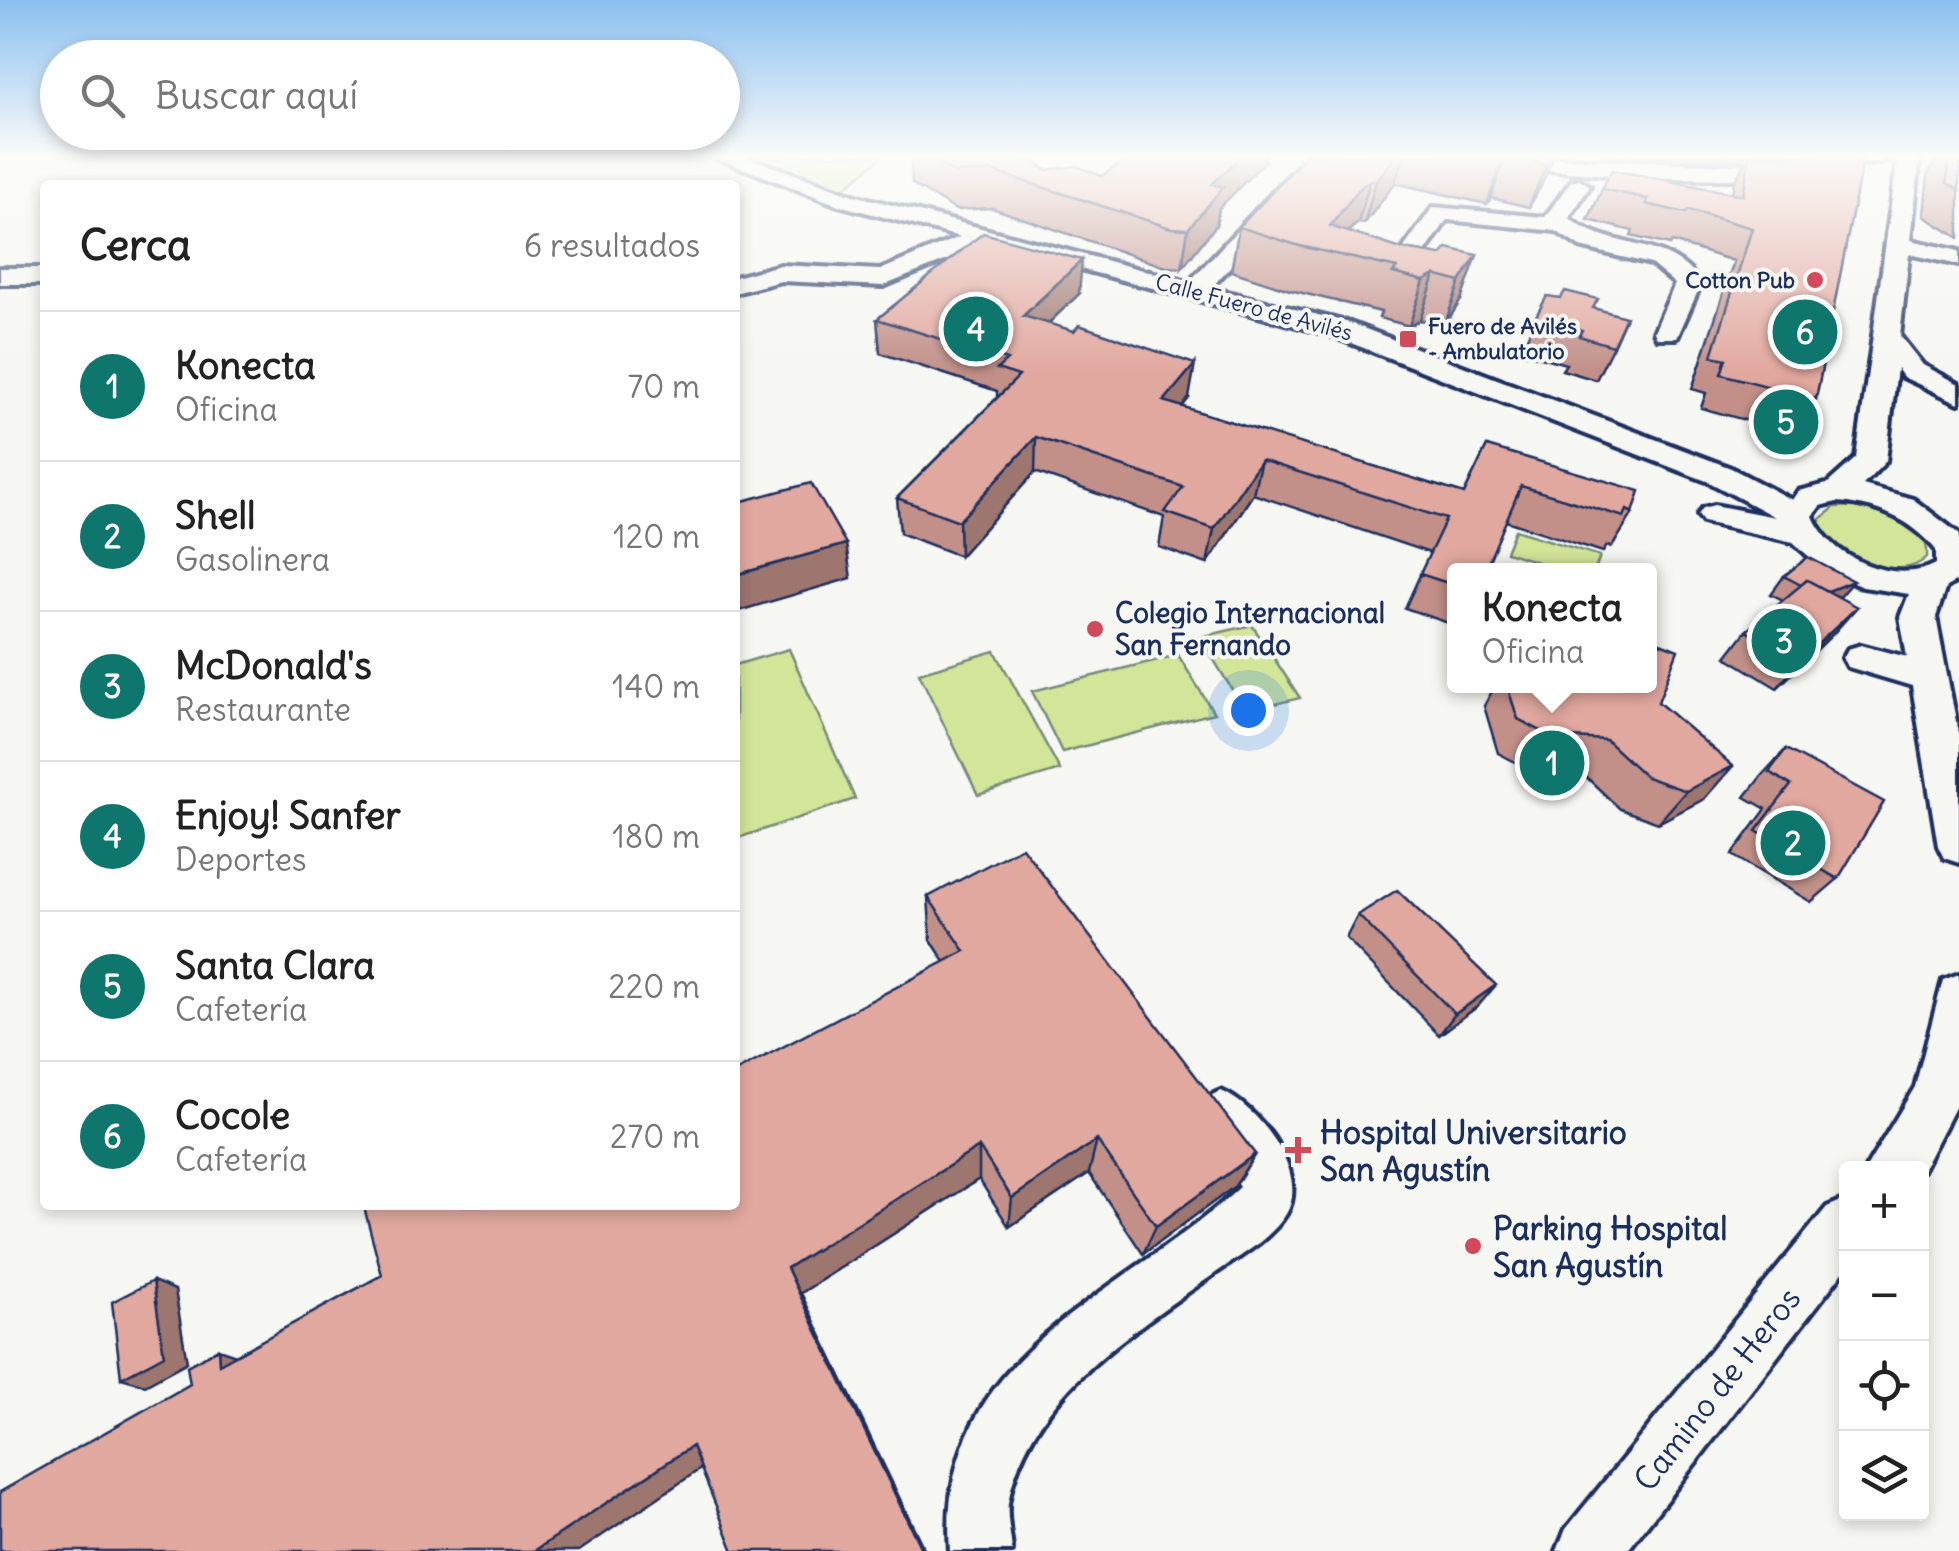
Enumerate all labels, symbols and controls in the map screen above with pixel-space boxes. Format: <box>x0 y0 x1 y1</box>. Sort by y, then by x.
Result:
search box <box>40 40 740 150</box>
icon: search <box>75 68 130 123</box>
text: Buscar aquí <box>155 72 358 119</box>
text: Cerca <box>80 219 191 271</box>
text: 6 resultados <box>524 225 700 266</box>
place label: Cotton Pub <box>1685 266 1795 294</box>
street label: Calle Fuero de Avilés <box>1152 267 1356 347</box>
marker: Cotton Pub <box>1804 269 1826 291</box>
pin: 4 <box>944 292 1008 366</box>
pin: 6 <box>1772 294 1838 370</box>
place label: Fuero de Avilés - Ambulatorio <box>1428 312 1577 365</box>
marker: Fuero de Avilés - Ambulatorio <box>1397 328 1419 350</box>
text: Konecta <box>175 342 316 389</box>
text: 1 <box>106 366 119 407</box>
text: 70 m <box>628 366 700 407</box>
pin: 5 <box>1754 384 1818 460</box>
text: Oficina <box>175 389 278 430</box>
text: Shell <box>175 492 256 539</box>
text: 2 <box>104 516 121 557</box>
text: 120 m <box>613 516 700 557</box>
text: Gasolinera <box>175 539 330 580</box>
popup <box>1447 563 1657 693</box>
text: Konecta <box>1482 584 1622 631</box>
place label: Colegio Internacional San Fernando <box>1115 595 1385 663</box>
pin: 3 <box>1752 604 1816 678</box>
marker: Colegio Internacional San Fernando <box>1084 618 1106 640</box>
text: Oficina <box>1482 631 1584 672</box>
text: McDonald's <box>175 642 372 689</box>
text: 3 <box>103 666 122 707</box>
text: 140 m <box>612 666 700 707</box>
your location <box>1223 685 1274 736</box>
text: Restaurante <box>175 689 351 730</box>
pin: 1 <box>1520 726 1584 800</box>
text: Enjoy! Sanfer <box>175 792 401 839</box>
pin: 2 <box>1760 806 1826 880</box>
text: 4 <box>103 816 122 857</box>
text: 180 m <box>612 816 700 857</box>
text: Deportes <box>175 839 306 880</box>
text: Santa Clara <box>175 942 375 989</box>
text: 5 <box>103 966 122 1007</box>
text: 220 m <box>608 966 700 1007</box>
text: Cafetería <box>175 989 307 1030</box>
text: Cocole <box>175 1092 290 1139</box>
place label: Hospital Universitario San Agustín <box>1320 1112 1627 1190</box>
text: 6 <box>103 1116 122 1157</box>
text: 270 m <box>610 1116 700 1157</box>
marker: Hospital Universitario San Agustín <box>1285 1137 1311 1163</box>
text: Cafetería <box>175 1139 307 1180</box>
map controls <box>1839 1161 1929 1521</box>
button: + <box>1839 1161 1929 1251</box>
place label: Parking Hospital San Agustín <box>1493 1208 1727 1286</box>
marker: Parking Hospital San Agustín <box>1462 1235 1484 1257</box>
button: − <box>1839 1251 1929 1341</box>
street label: Camino de Heros <box>1625 1279 1809 1499</box>
button: locate <box>1839 1341 1929 1431</box>
button: layers <box>1839 1431 1929 1521</box>

